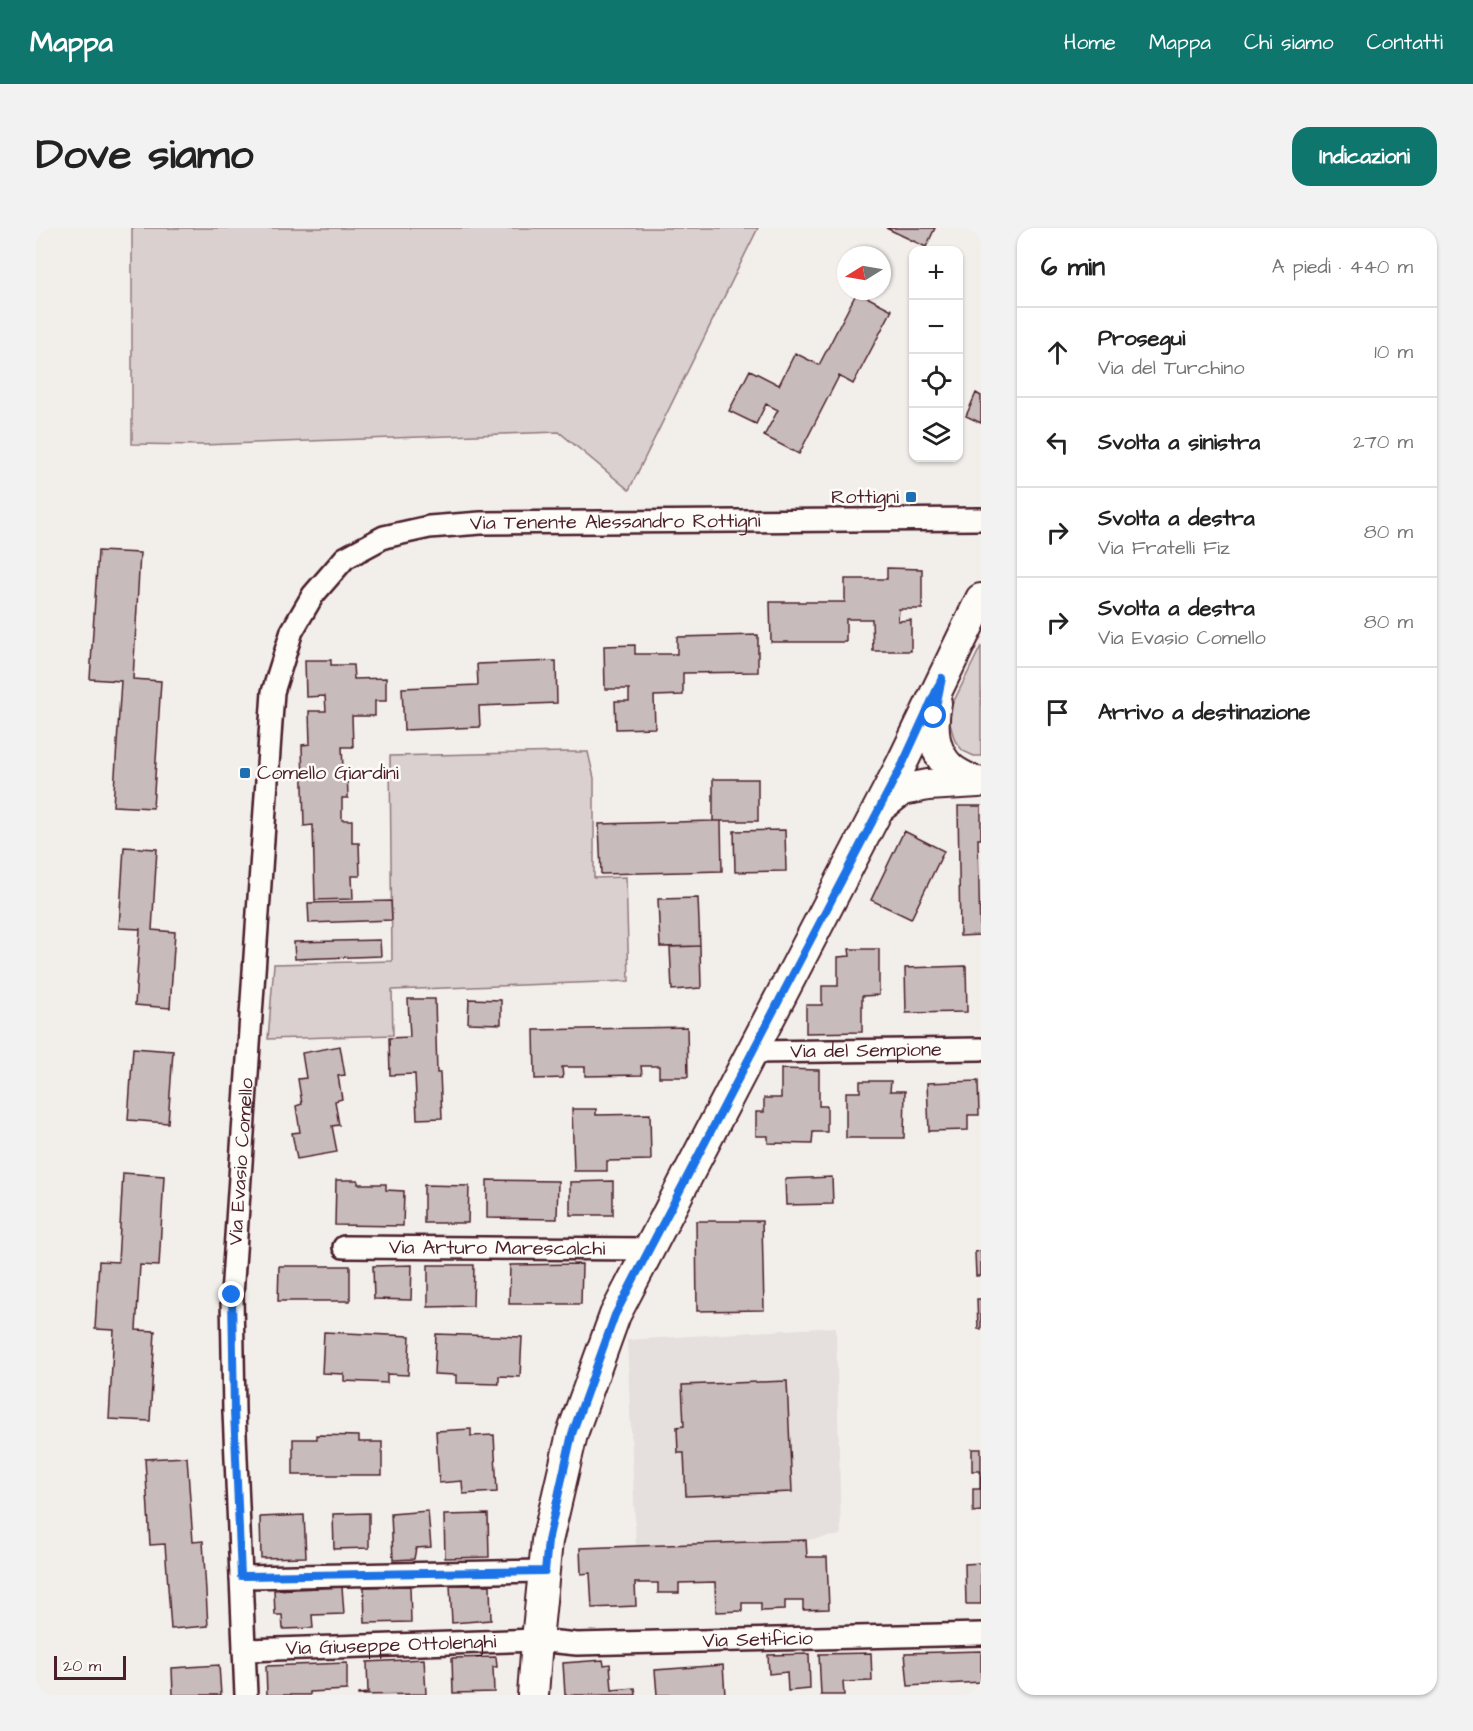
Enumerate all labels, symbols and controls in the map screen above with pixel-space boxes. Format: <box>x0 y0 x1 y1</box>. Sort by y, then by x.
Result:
text: Mappa <box>30 23 113 62</box>
text: Home <box>1064 28 1116 57</box>
text: Mappa <box>1149 28 1211 57</box>
text: Chi siamo <box>1244 28 1333 57</box>
text: Contatti <box>1366 28 1443 57</box>
text: Dove siamo <box>36 127 253 185</box>
button: Indicazioni <box>1292 127 1437 186</box>
north arrow <box>837 246 891 300</box>
map controls <box>909 246 963 462</box>
button: + <box>909 246 963 300</box>
text: 6 min <box>1041 249 1105 285</box>
text: A piedi · 440 m <box>1272 253 1413 281</box>
button: − <box>909 300 963 354</box>
text: Prosegui <box>1098 323 1185 354</box>
icon: ahead <box>1041 336 1074 369</box>
text: 10 m <box>1374 338 1413 366</box>
button: locate <box>909 354 963 408</box>
text: Via del Turchino <box>1098 354 1244 382</box>
button: layers <box>909 408 963 462</box>
icon: left <box>1041 426 1074 459</box>
text: Svolta a sinistra <box>1098 427 1260 458</box>
text: 270 m <box>1353 428 1413 456</box>
place label: Rottigni <box>831 483 899 512</box>
marker: Rottigni <box>904 490 918 504</box>
text: Svolta a destra <box>1098 503 1255 534</box>
street label: Via Tenente Alessandro Rottigni <box>469 507 761 538</box>
icon: right <box>1041 516 1074 549</box>
text: 80 m <box>1364 518 1413 546</box>
text: Via Fratelli Fiz <box>1098 534 1230 562</box>
text: Svolta a destra <box>1098 593 1255 624</box>
icon: right <box>1041 606 1074 639</box>
text: 80 m <box>1364 608 1413 636</box>
text: Via Evasio Comello <box>1098 624 1266 652</box>
icon: arrive <box>1041 696 1074 729</box>
text: Arrivo a destinazione <box>1098 697 1310 728</box>
route start <box>920 702 946 728</box>
place label: Comello Giardini <box>257 759 399 787</box>
marker: Comello Giardini <box>238 766 252 780</box>
street label: Via del Sempione <box>790 1036 942 1065</box>
street label: Via Evasio Comello <box>221 1077 261 1246</box>
street label: Via Arturo Marescalchi <box>389 1233 605 1263</box>
route end <box>218 1281 244 1307</box>
street label: Via Setificio <box>702 1624 813 1655</box>
street label: Via Giuseppe Ottolenghi <box>285 1627 497 1663</box>
scale bar <box>54 1653 126 1680</box>
text: 20 m <box>63 1655 101 1677</box>

